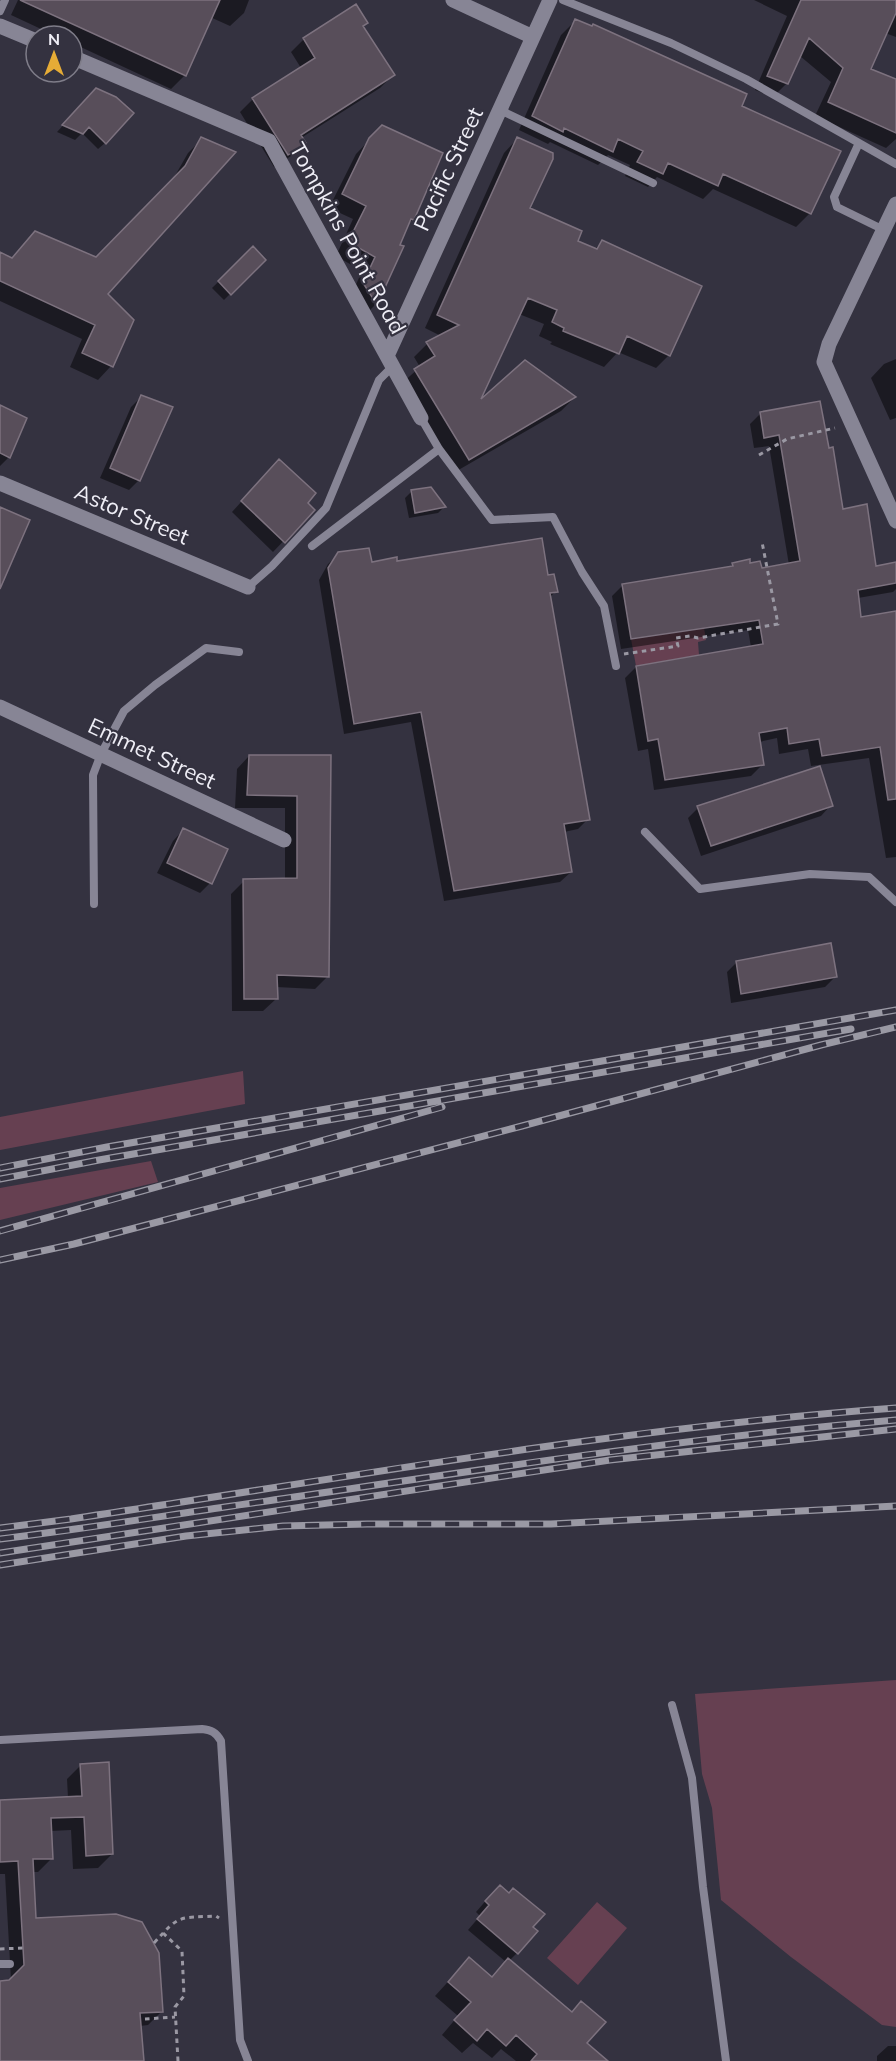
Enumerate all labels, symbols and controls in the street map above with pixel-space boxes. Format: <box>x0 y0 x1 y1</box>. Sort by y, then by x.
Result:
north arrow <box>24 24 84 84</box>
text: N <box>48 29 60 49</box>
street label: Pacific Street <box>407 102 489 235</box>
street label: Tompkins Point Road <box>284 137 412 339</box>
street label: Astor Street <box>71 477 194 551</box>
street label: Emmet Street <box>84 711 221 795</box>

